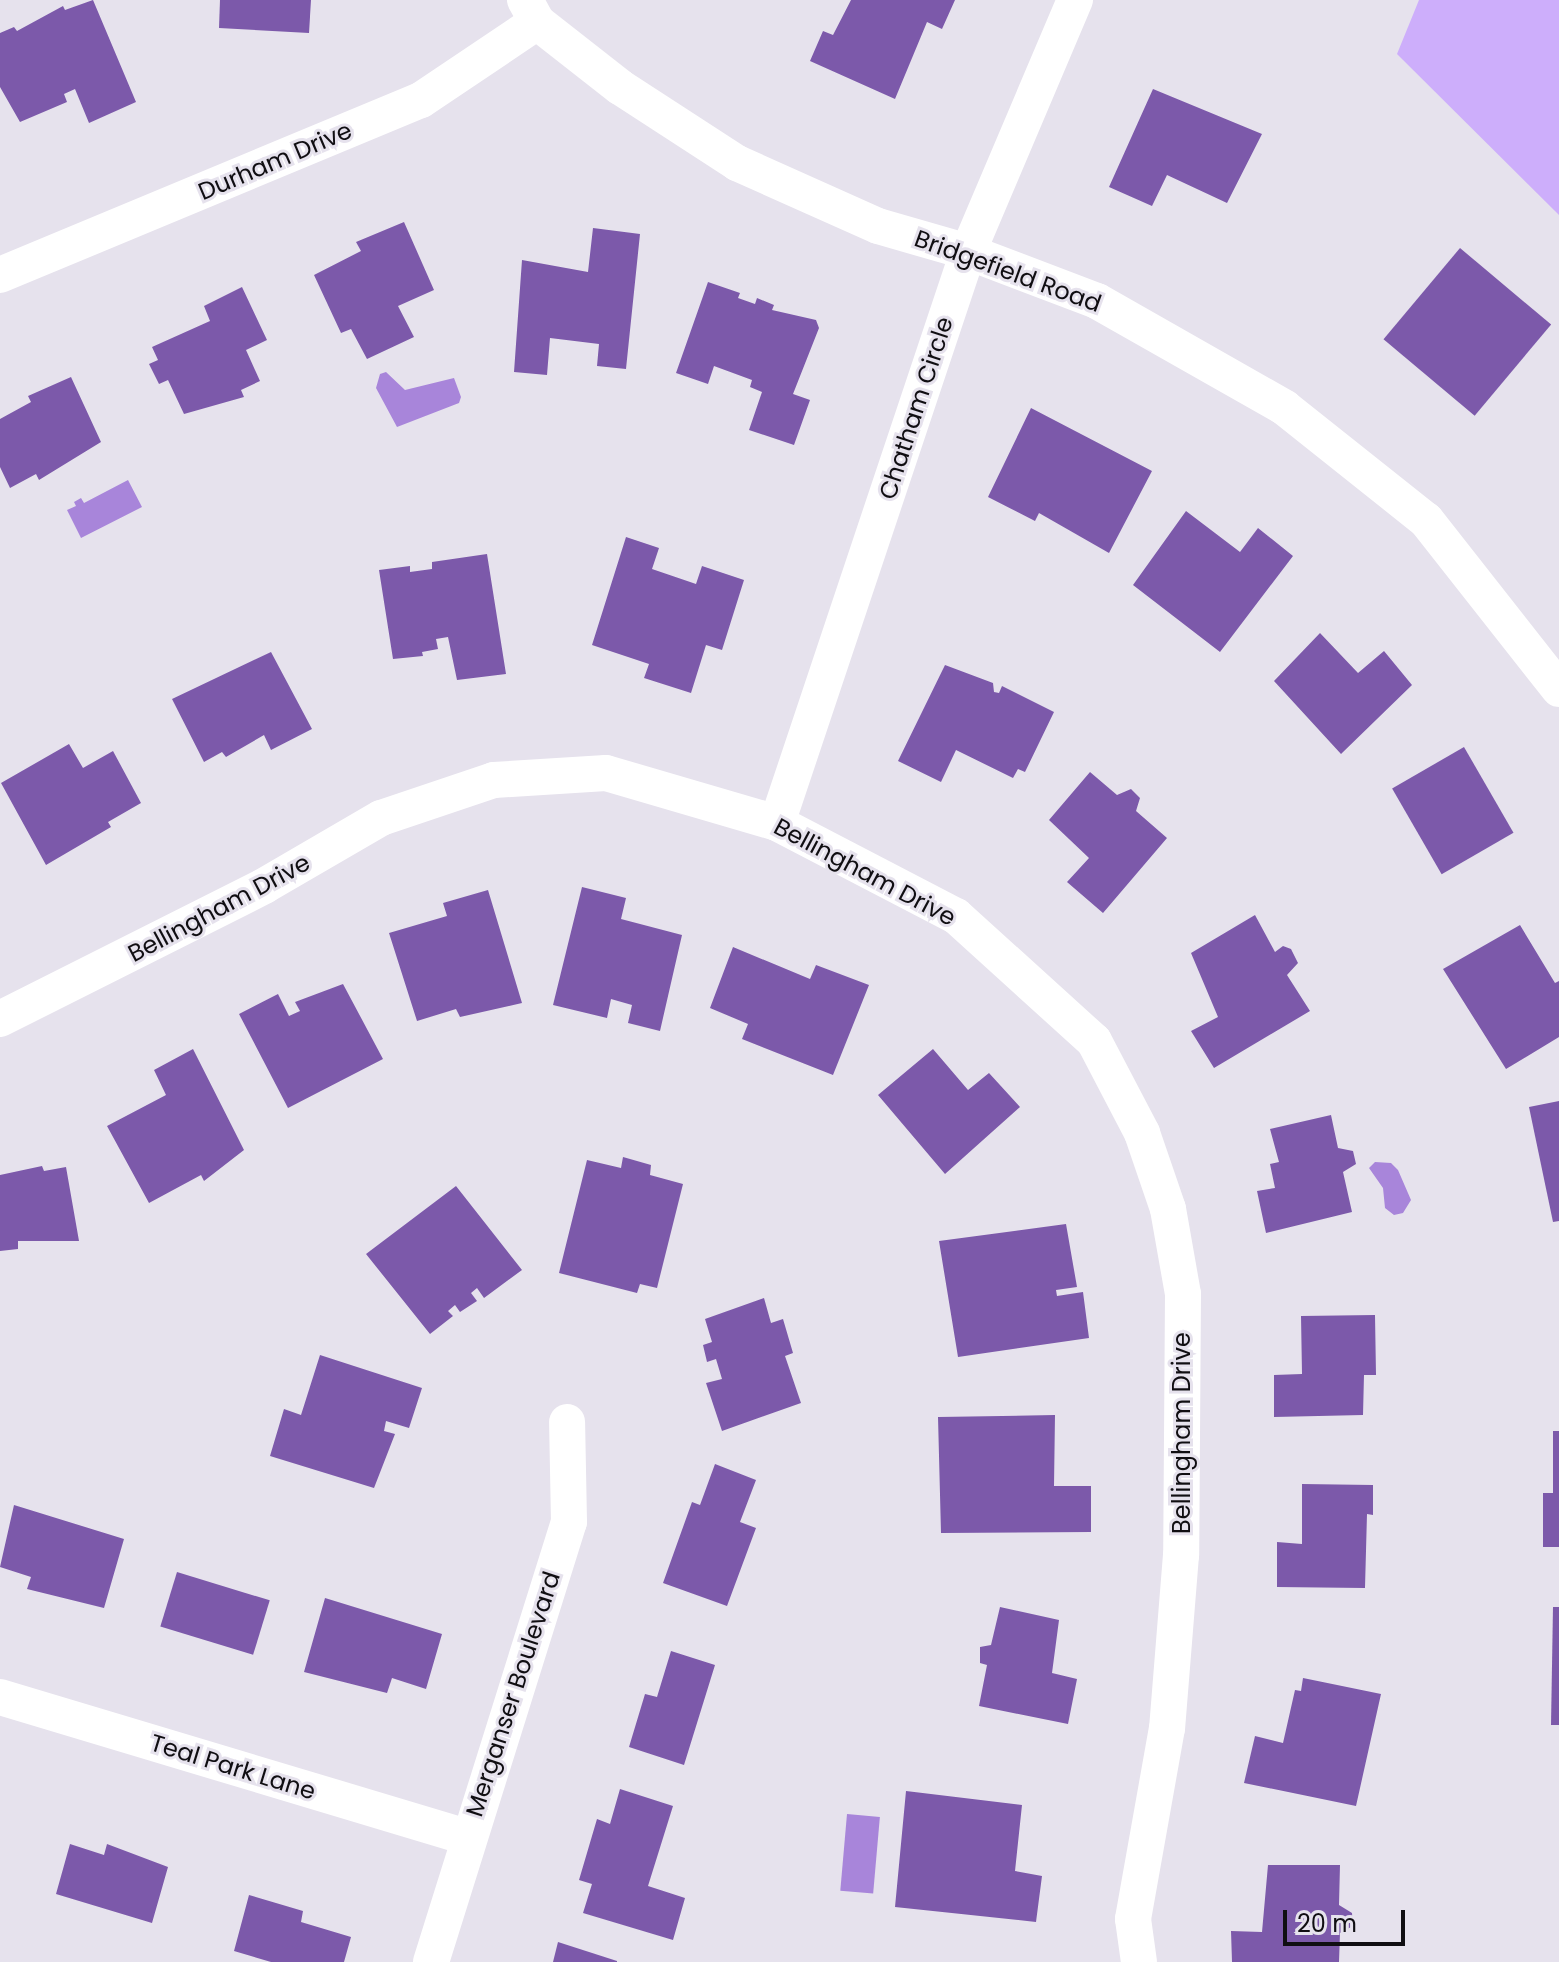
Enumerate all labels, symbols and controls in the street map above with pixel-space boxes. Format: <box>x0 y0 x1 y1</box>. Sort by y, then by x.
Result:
street label: Durham Drive <box>194 116 356 206</box>
street label: Bridgefield Road <box>911 224 1105 318</box>
street label: Chatham Circle <box>873 313 959 503</box>
street label: Bellingham Drive <box>769 812 961 932</box>
street label: Bellingham Drive <box>123 848 315 968</box>
street label: Bellingham Drive <box>1168 1332 1196 1534</box>
street label: Merganser Boulevard <box>460 1568 566 1820</box>
street label: Teal Park Lane <box>147 1728 319 1806</box>
scale bar <box>1287 1894 1409 1944</box>
text: 20 m <box>1297 1907 1357 1940</box>

